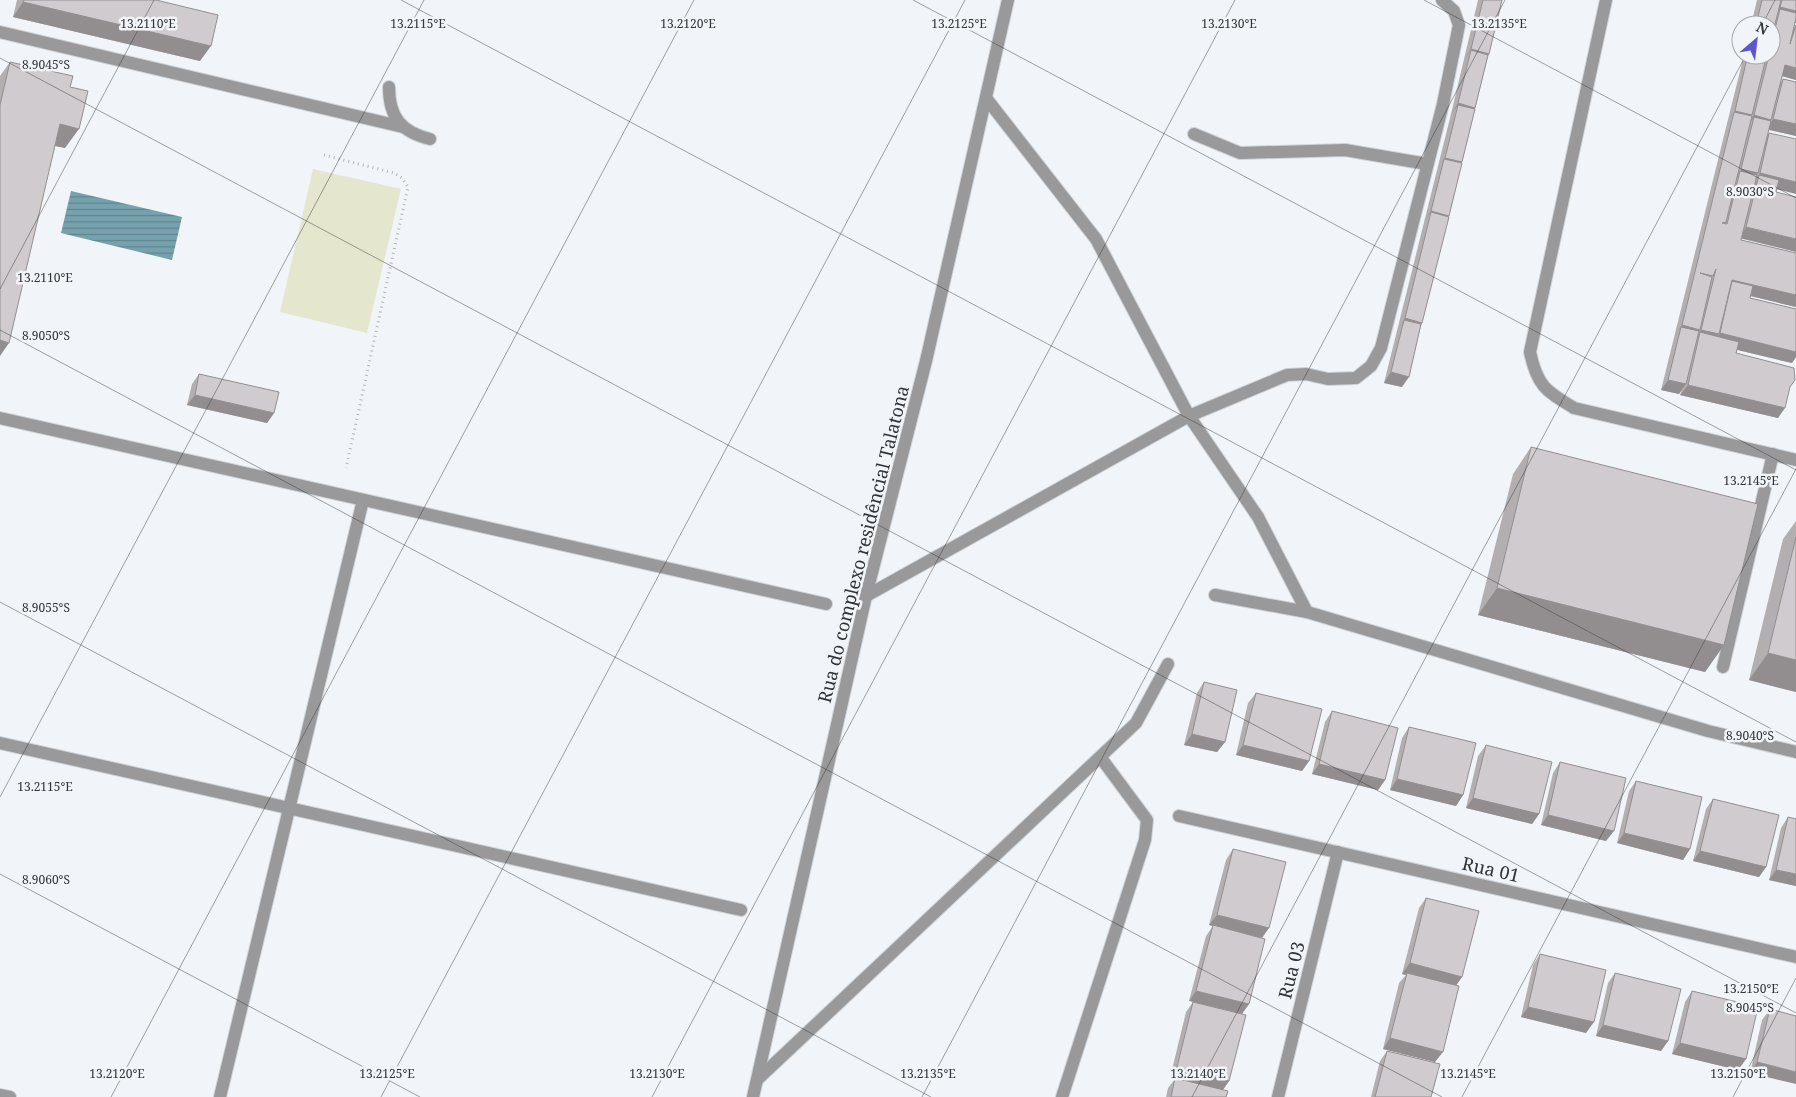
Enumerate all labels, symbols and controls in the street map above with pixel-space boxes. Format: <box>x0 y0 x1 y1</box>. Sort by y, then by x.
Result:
text: 13.2110°E <box>120 15 176 32</box>
text: 13.2115°E <box>390 15 446 32</box>
text: 13.2120°E <box>660 15 716 32</box>
text: 13.2125°E <box>931 15 987 32</box>
text: 13.2130°E <box>1201 15 1257 32</box>
text: 13.2135°E <box>1471 15 1527 32</box>
north arrow <box>1731 15 1781 65</box>
text: N <box>1753 17 1772 39</box>
text: 8.9045°S <box>22 56 70 73</box>
text: 8.9030°S <box>1726 183 1774 200</box>
text: 13.2110°E <box>17 269 73 286</box>
text: 8.9050°S <box>22 327 70 344</box>
street label: Rua do complexo residêncial Talatona <box>812 383 914 705</box>
text: 13.2145°E <box>1723 472 1779 489</box>
text: 8.9055°S <box>22 599 70 616</box>
text: 8.9040°S <box>1726 727 1774 744</box>
text: 13.2115°E <box>17 778 73 795</box>
street label: Rua 01 <box>1460 851 1522 887</box>
text: 8.9060°S <box>22 871 70 888</box>
street label: Rua 03 <box>1272 939 1310 1001</box>
text: 13.2150°E <box>1723 980 1779 997</box>
text: 8.9045°S <box>1726 999 1774 1016</box>
text: 13.2120°E <box>89 1065 145 1082</box>
text: 13.2125°E <box>359 1065 415 1082</box>
text: 13.2130°E <box>629 1065 685 1082</box>
text: 13.2135°E <box>900 1065 956 1082</box>
text: 13.2140°E <box>1170 1065 1226 1082</box>
text: 13.2145°E <box>1440 1065 1496 1082</box>
text: 13.2150°E <box>1710 1065 1766 1082</box>

